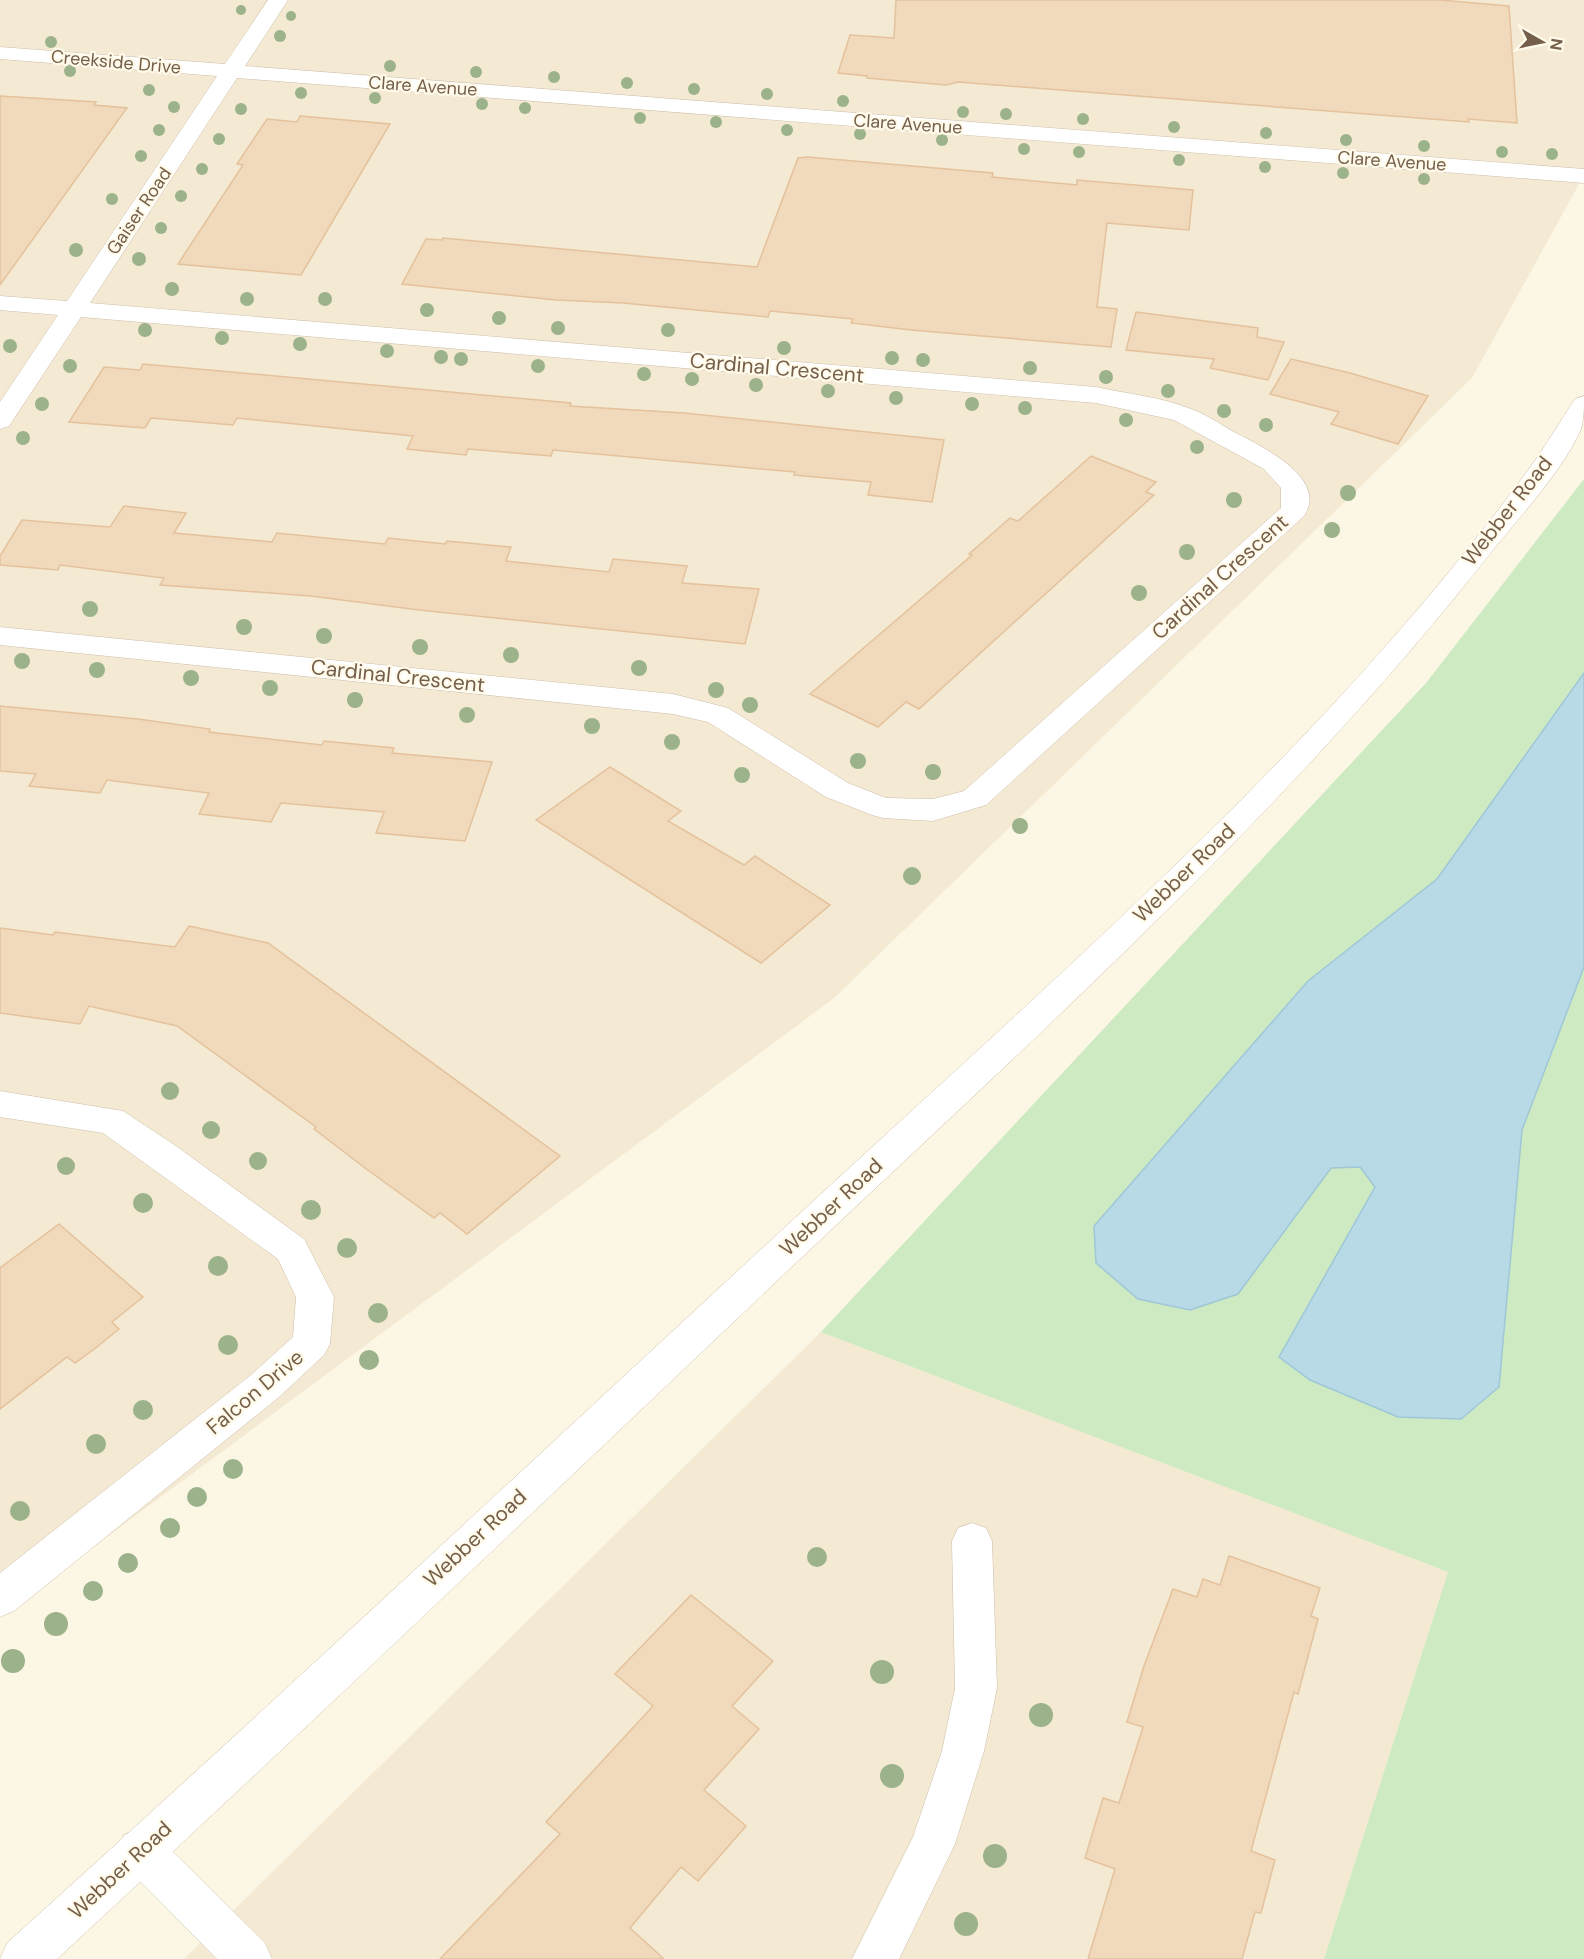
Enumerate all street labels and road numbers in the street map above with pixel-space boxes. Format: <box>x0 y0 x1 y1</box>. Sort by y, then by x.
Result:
street label: Creekside Drive <box>50 44 182 80</box>
street label: Clare Avenue <box>368 70 478 102</box>
street label: Clare Avenue <box>853 108 963 140</box>
street label: Clare Avenue <box>1337 145 1447 177</box>
street label: Gaiser Road <box>101 163 177 259</box>
street label: Cardinal Crescent <box>689 346 865 390</box>
street label: Webber Road <box>1455 451 1559 571</box>
street label: Cardinal Crescent <box>1146 508 1294 646</box>
street label: Cardinal Crescent <box>310 653 486 699</box>
street label: Webber Road <box>1127 817 1241 929</box>
street label: Webber Road <box>773 1152 889 1262</box>
street label: Falcon Drive <box>201 1343 309 1441</box>
street label: Webber Road <box>417 1483 533 1593</box>
street label: Webber Road <box>62 1815 178 1925</box>

